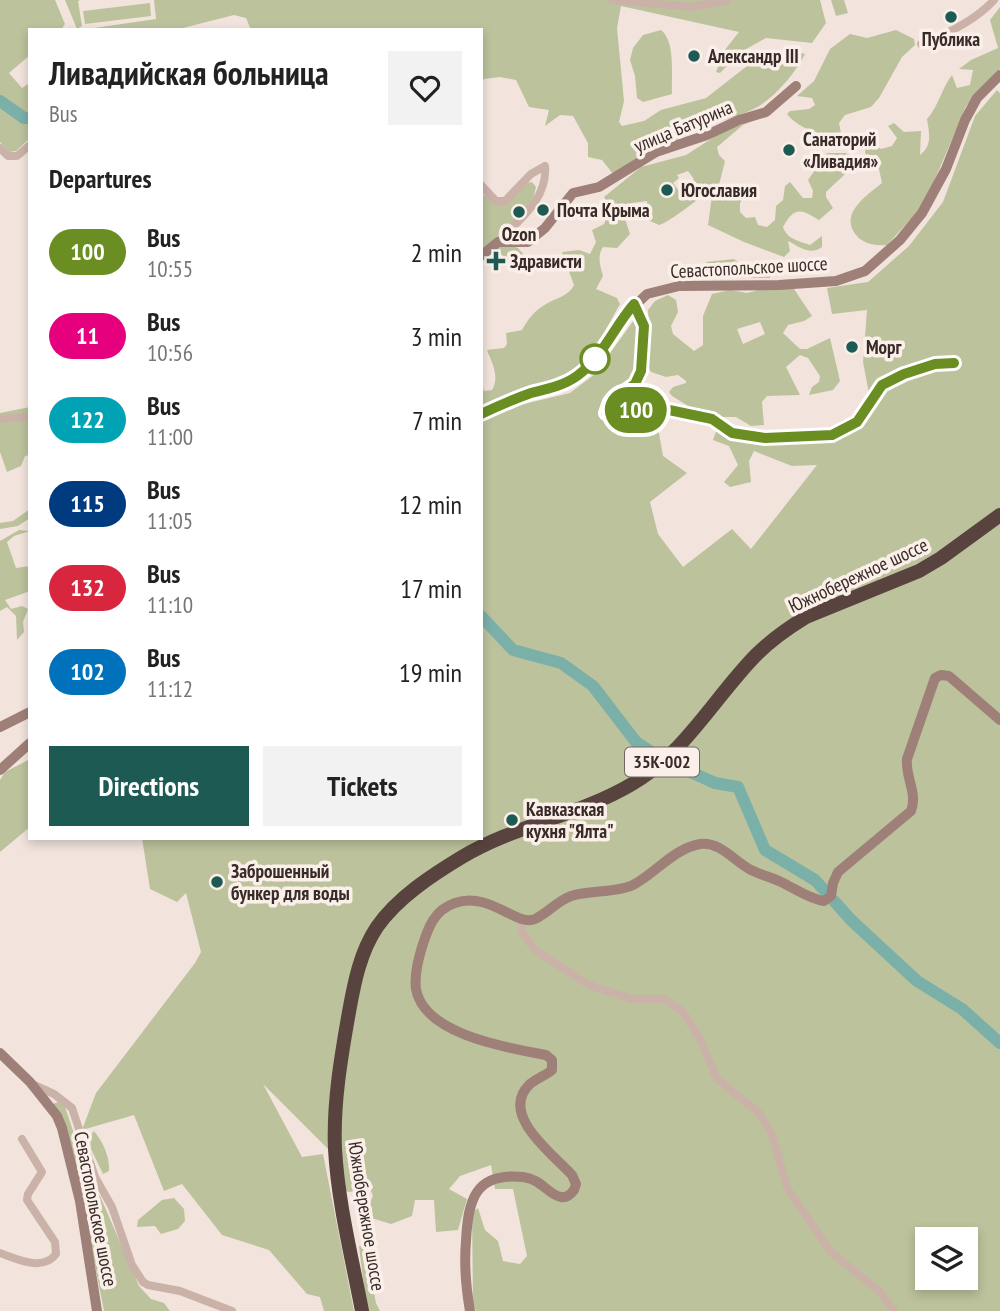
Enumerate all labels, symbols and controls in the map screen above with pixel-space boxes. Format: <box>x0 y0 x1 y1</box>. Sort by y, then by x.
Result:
marker: Публика <box>943 9 959 25</box>
place label: Публика <box>922 27 980 51</box>
place label: Александр III <box>707 44 799 68</box>
marker: Александр III <box>686 48 702 64</box>
text: Ливадийская больница <box>49 51 329 94</box>
button: heart <box>388 51 462 125</box>
street label: улица Батурина <box>630 94 736 158</box>
text: Bus <box>49 99 78 128</box>
place label: Санаторий «Ливадия» <box>803 127 878 173</box>
marker: Санаторий «Ливадия» <box>781 142 797 158</box>
text: Departures <box>49 162 152 195</box>
place label: Югославия <box>681 178 757 202</box>
marker: Югославия <box>659 182 675 198</box>
place label: Почта Крыма <box>557 198 650 222</box>
marker: Почта Крыма <box>535 202 551 218</box>
marker: Ozon <box>511 204 527 220</box>
text: Bus <box>147 221 180 254</box>
place label: Ozon <box>502 222 536 246</box>
text: 100 <box>70 236 105 267</box>
text: 2 min <box>411 236 462 269</box>
place label: Здрависти <box>510 249 582 273</box>
street label: Севастопольское шоссе <box>670 251 828 283</box>
marker: Здрависти <box>488 253 504 269</box>
text: 10:55 <box>147 254 193 283</box>
text: Bus <box>147 305 180 338</box>
text: 11 <box>76 320 99 351</box>
text: 3 min <box>411 320 462 353</box>
place label: Морг <box>866 335 902 359</box>
text: 10:56 <box>147 338 193 367</box>
marker: Морг <box>844 339 860 355</box>
unlabelled marker <box>580 344 610 374</box>
line badge: 100 <box>596 387 676 433</box>
text: Bus <box>147 389 180 422</box>
text: 100 <box>619 394 653 425</box>
text: 122 <box>70 404 105 435</box>
text: 7 min <box>412 404 462 437</box>
text: 11:00 <box>147 422 193 451</box>
text: Bus <box>147 473 180 506</box>
text: 115 <box>70 488 105 519</box>
text: 12 min <box>399 488 462 521</box>
text: 11:05 <box>147 506 193 535</box>
street label: Южнобережное шоссе <box>784 532 932 618</box>
text: Bus <box>147 557 180 590</box>
text: 132 <box>70 572 105 603</box>
text: 17 min <box>400 572 462 605</box>
text: 11:10 <box>147 590 193 619</box>
text: Bus <box>147 641 180 674</box>
text: 102 <box>70 656 105 687</box>
text: 19 min <box>399 656 462 689</box>
text: 11:12 <box>147 674 193 703</box>
button: Directions <box>49 746 249 826</box>
button: Tickets <box>263 746 462 826</box>
road number: 35К-002 <box>625 748 699 776</box>
place label: Кавказская кухня "Ялта" <box>526 797 614 843</box>
marker: Кавказская кухня "Ялта" <box>504 812 520 828</box>
place label: Заброшенный бункер для воды <box>231 859 350 905</box>
marker: Заброшенный бункер для воды <box>209 874 225 890</box>
street label: Севастопольское шоссе <box>69 1129 123 1289</box>
street label: Южнобережное шоссе <box>343 1139 391 1293</box>
map controls <box>915 1227 978 1290</box>
button: layers <box>915 1227 978 1290</box>

